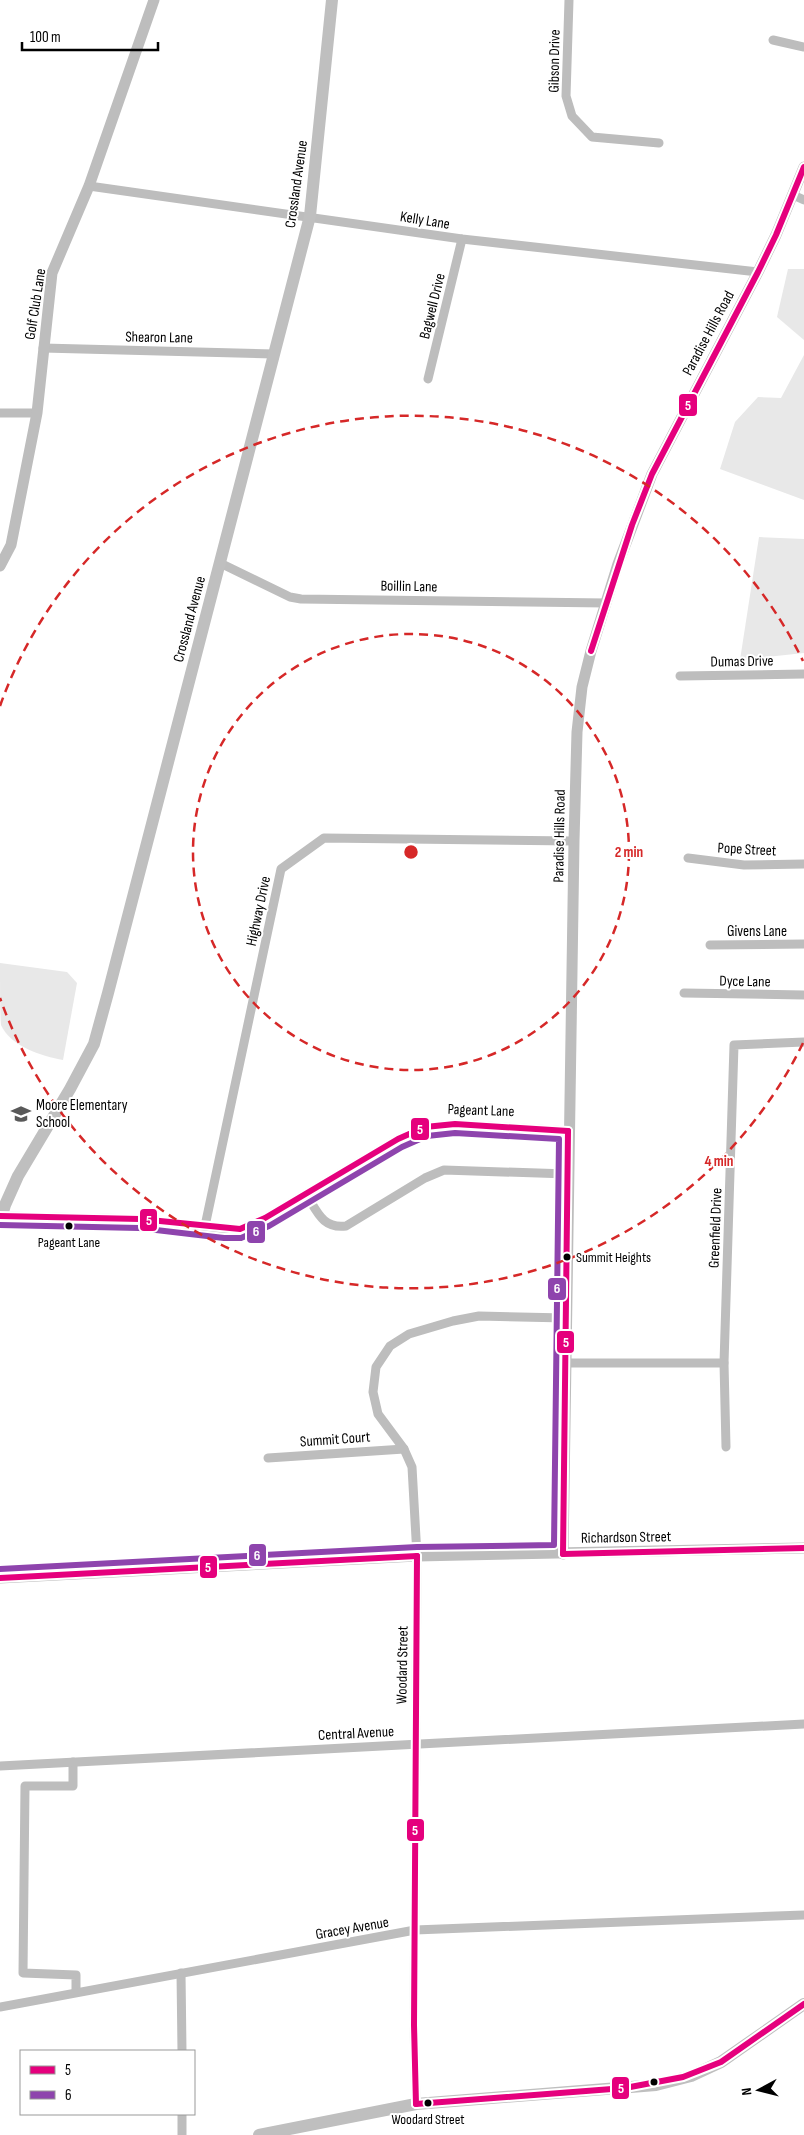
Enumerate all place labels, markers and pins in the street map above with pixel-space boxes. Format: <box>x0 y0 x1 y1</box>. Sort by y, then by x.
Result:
centre of rings <box>402 843 420 861</box>
place label: Moore Elementary School <box>36 1096 128 1132</box>
school or university icon: Moore Elementary School <box>10 1103 32 1125</box>
marker: Pageant Lane <box>64 1221 74 1231</box>
place label: Pageant Lane <box>38 1234 100 1251</box>
place label: Summit Heights <box>576 1249 651 1266</box>
marker: Summit Heights <box>562 1252 572 1262</box>
unlabelled marker <box>649 2077 659 2087</box>
marker: Woodard Street <box>423 2098 433 2108</box>
place label: Woodard Street <box>391 2111 465 2128</box>

